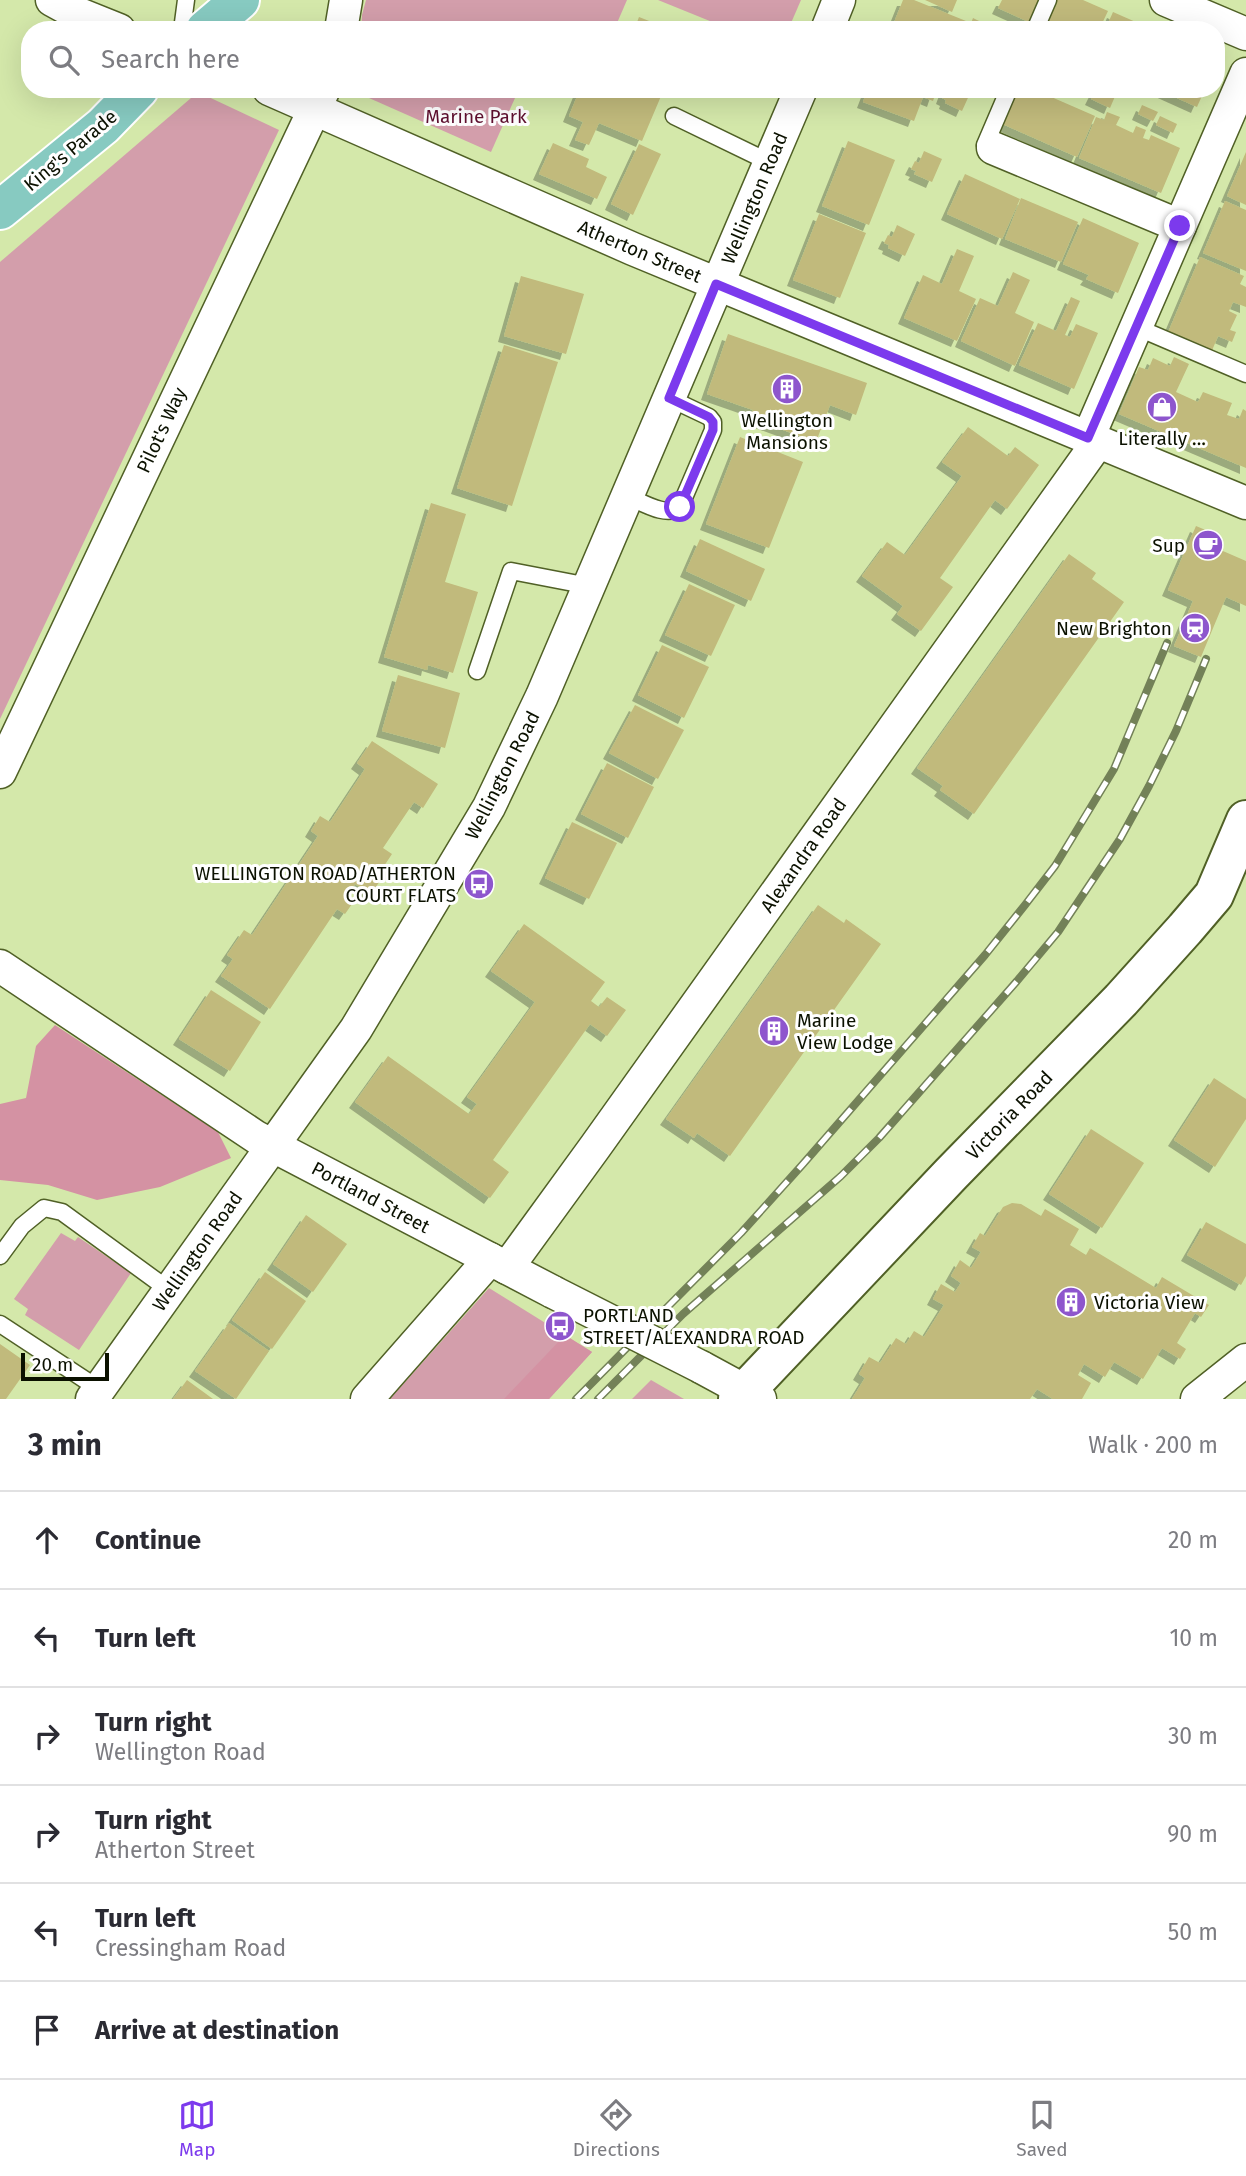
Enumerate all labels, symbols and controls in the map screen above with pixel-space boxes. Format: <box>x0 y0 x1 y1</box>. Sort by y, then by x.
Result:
search box <box>21 21 1225 98</box>
icon: search <box>45 41 83 79</box>
text: Search here <box>101 44 240 75</box>
street label: King's Parade <box>19 105 122 196</box>
park label: Marine Park <box>425 105 527 128</box>
street label: Wellington Road <box>716 129 793 268</box>
route end <box>1164 210 1195 241</box>
street label: Atherton Street <box>575 215 705 288</box>
building icon: Wellington Mansions <box>770 372 804 406</box>
street label: Pilot's Way <box>132 383 192 477</box>
shop icon: Literally ... <box>1145 390 1179 424</box>
place label: Wellington Mansions <box>741 409 833 454</box>
place label: Literally ... <box>1118 427 1206 450</box>
route start <box>664 491 695 522</box>
cafe icon: Sup <box>1191 528 1225 562</box>
place label: Sup <box>1152 534 1185 557</box>
station icon: New Brighton <box>1178 611 1212 645</box>
place label: New Brighton <box>1056 617 1172 640</box>
street label: Wellington Road <box>460 707 545 843</box>
street label: Alexandra Road <box>756 794 851 917</box>
place label: WELLINGTON ROAD/ATHERTON COURT FLATS <box>195 862 456 907</box>
bus stop icon: WELLINGTON ROAD/ATHERTON COURT FLATS <box>462 867 496 901</box>
place label: Marine View Lodge <box>797 1009 893 1054</box>
building icon: Marine View Lodge <box>757 1014 791 1048</box>
street label: Victoria Road <box>961 1066 1057 1165</box>
street label: Portland Street <box>308 1157 434 1238</box>
street label: Wellington Road <box>148 1187 247 1316</box>
building icon: Victoria View <box>1054 1285 1088 1319</box>
place label: Victoria View <box>1094 1291 1205 1314</box>
place label: PORTLAND STREET/ALEXANDRA ROAD <box>583 1304 804 1349</box>
bus stop icon: PORTLAND STREET/ALEXANDRA ROAD <box>543 1309 577 1343</box>
scale bar <box>21 1350 108 1382</box>
text: 20 m <box>32 1353 73 1376</box>
text: 3 min <box>28 1427 102 1463</box>
text: Walk · 200 m <box>1088 1431 1218 1459</box>
icon: ahead <box>28 1521 66 1559</box>
text: Continue <box>95 1525 201 1556</box>
text: 20 m <box>1168 1526 1218 1554</box>
icon: left <box>28 1619 66 1657</box>
text: Turn left <box>95 1623 196 1654</box>
text: 10 m <box>1169 1624 1218 1652</box>
text: Turn right <box>95 1707 212 1738</box>
icon: right <box>28 1717 66 1755</box>
text: 30 m <box>1168 1722 1218 1750</box>
text: Wellington Road <box>95 1738 266 1766</box>
text: Turn right <box>95 1805 212 1836</box>
icon: right <box>28 1815 66 1853</box>
text: 90 m <box>1167 1820 1218 1848</box>
text: Atherton Street <box>95 1836 255 1864</box>
text: Turn left <box>95 1903 196 1934</box>
icon: left <box>28 1913 66 1951</box>
text: 50 m <box>1168 1918 1218 1946</box>
text: Cressingham Road <box>95 1934 286 1962</box>
icon: arrive <box>28 2011 66 2049</box>
text: Arrive at destination <box>95 2015 339 2046</box>
tab: Map <box>178 2096 216 2161</box>
tab: Directions <box>573 2096 660 2161</box>
tab: Saved <box>1016 2096 1068 2161</box>

